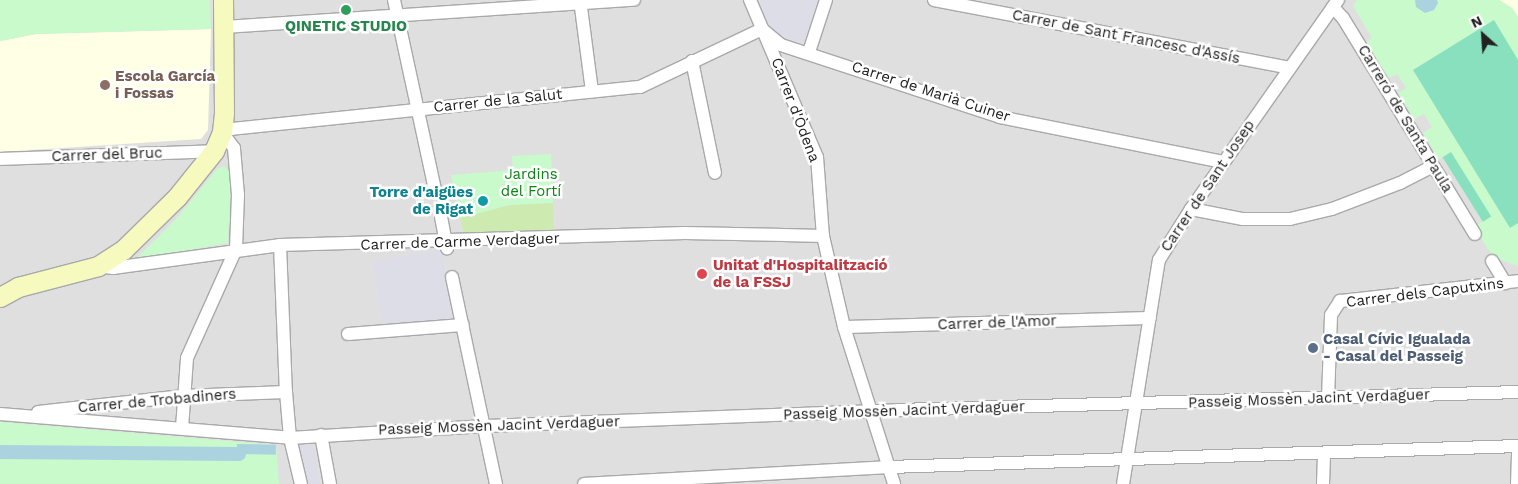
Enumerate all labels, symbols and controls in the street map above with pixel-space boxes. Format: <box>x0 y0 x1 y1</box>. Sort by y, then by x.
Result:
marker: QINETIC STUDIO <box>340 4 352 16</box>
street label: Carrer de Sant Francesc d'Assís <box>1010 6 1242 68</box>
north arrow <box>1458 10 1508 60</box>
text: N <box>1468 12 1485 31</box>
place label: QINETIC STUDIO <box>285 18 407 36</box>
street label: Carreró de Santa Paula <box>1354 42 1456 196</box>
street label: Carrer d'Òdena <box>767 55 823 165</box>
street label: Carrer de Marià Cuiner <box>849 58 1013 126</box>
place label: Escola García i Fossas <box>115 67 215 102</box>
marker: Escola García i Fossas <box>99 79 111 91</box>
street label: Carrer de la Salut <box>432 85 564 117</box>
street label: Carrer de Sant Josep <box>1157 116 1259 256</box>
street label: Carrer del Bruc <box>51 144 163 166</box>
park label: Jardins del Fortí <box>500 165 562 200</box>
place label: Torre d'aigües de Rigat <box>370 183 473 218</box>
marker: Torre d'aigües de Rigat <box>477 195 489 207</box>
street label: Carrer de Carme Verdaguer <box>360 230 560 254</box>
place label: Unitat d'Hospitalització de la FSSJ <box>713 256 888 291</box>
marker: Unitat d'Hospitalització de la FSSJ <box>695 267 709 281</box>
street label: Carrer dels Caputxins <box>1345 274 1505 312</box>
street label: Carrer de l'Amor <box>937 312 1057 334</box>
place label: Casal Cívic Igualada - Casal del Passeig <box>1323 330 1471 365</box>
marker: Casal Cívic Igualada - Casal del Passeig <box>1307 342 1319 354</box>
street label: Carrer de Trobadiners <box>77 385 237 417</box>
street label: Passeig Mossèn Jacint Verdaguer <box>1187 386 1431 412</box>
street label: Passeig Mossèn Jacint Verdaguer <box>782 398 1026 424</box>
street label: Passeig Mossèn Jacint Verdaguer <box>377 413 621 439</box>

